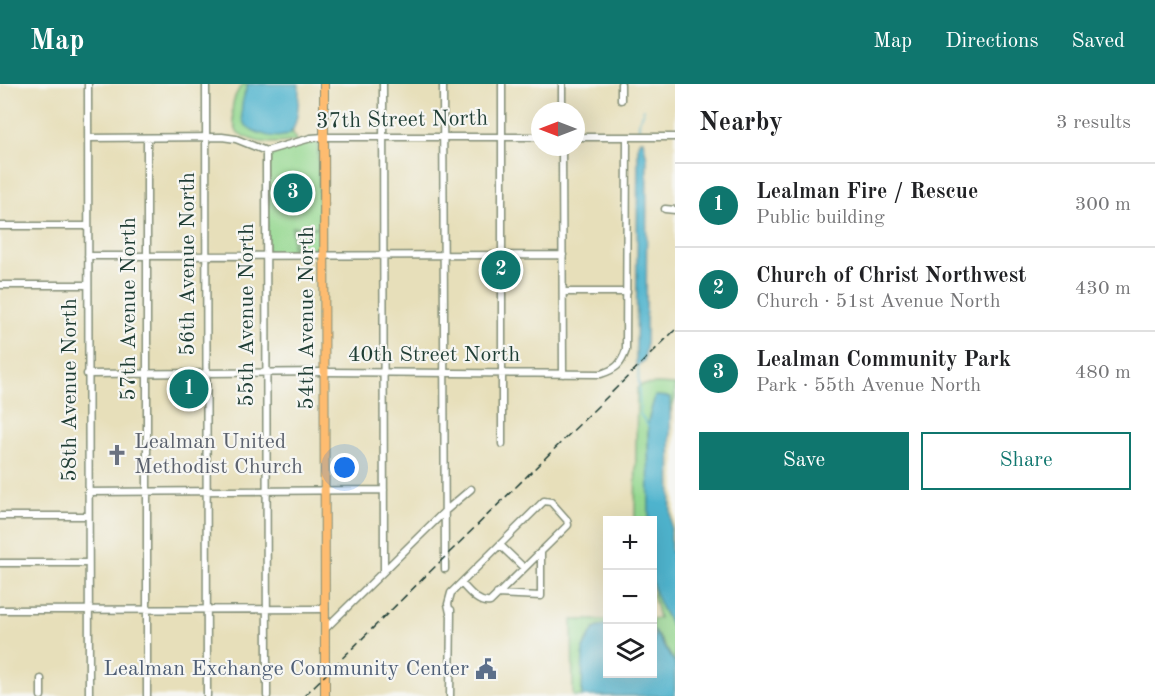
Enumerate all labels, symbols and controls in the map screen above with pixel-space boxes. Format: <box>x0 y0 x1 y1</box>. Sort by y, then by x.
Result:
text: Map <box>30 28 84 56</box>
text: Map <box>873 31 912 52</box>
text: Directions <box>945 31 1039 52</box>
text: Saved <box>1072 31 1125 52</box>
north arrow <box>531 102 585 156</box>
street label: 37th Street North <box>316 107 488 133</box>
text: Nearby <box>699 110 783 136</box>
text: 3 results <box>1056 113 1131 133</box>
pin: 3 <box>274 170 312 216</box>
street label: 56th Avenue North <box>177 172 199 356</box>
text: Lealman Fire / Rescue <box>756 181 978 203</box>
text: 1 <box>713 195 724 215</box>
text: 300 m <box>1075 195 1131 215</box>
text: Public building <box>756 208 885 228</box>
street label: 57th Avenue North <box>118 217 140 401</box>
street label: 55th Avenue North <box>236 223 258 407</box>
street label: 54th Avenue North <box>296 226 318 410</box>
pin: 2 <box>482 248 520 292</box>
text: Church of Christ Northwest <box>756 265 1026 287</box>
text: 2 <box>713 279 724 299</box>
text: 430 m <box>1075 279 1131 299</box>
text: Church · 51st Avenue North <box>756 292 1001 312</box>
street label: 58th Avenue North <box>59 298 81 482</box>
street label: 40th Street North <box>348 344 520 366</box>
text: Lealman Community Park <box>756 349 1011 371</box>
text: 3 <box>713 363 724 383</box>
text: 480 m <box>1075 363 1131 383</box>
pin: 1 <box>170 366 208 412</box>
text: Park · 55th Avenue North <box>756 376 981 396</box>
place label: Lealman United Methodist Church <box>134 431 303 478</box>
button: Save <box>699 432 909 490</box>
button: Share <box>921 432 1131 490</box>
church icon: Lealman United Methodist Church <box>105 443 129 467</box>
your location <box>330 453 359 482</box>
map controls <box>603 516 657 678</box>
button: + <box>603 516 657 570</box>
button: − <box>603 570 657 624</box>
button: layers <box>603 624 657 678</box>
public building icon: Lealman Exchange Community Center <box>474 657 498 681</box>
place label: Lealman Exchange Community Center <box>103 658 469 680</box>

